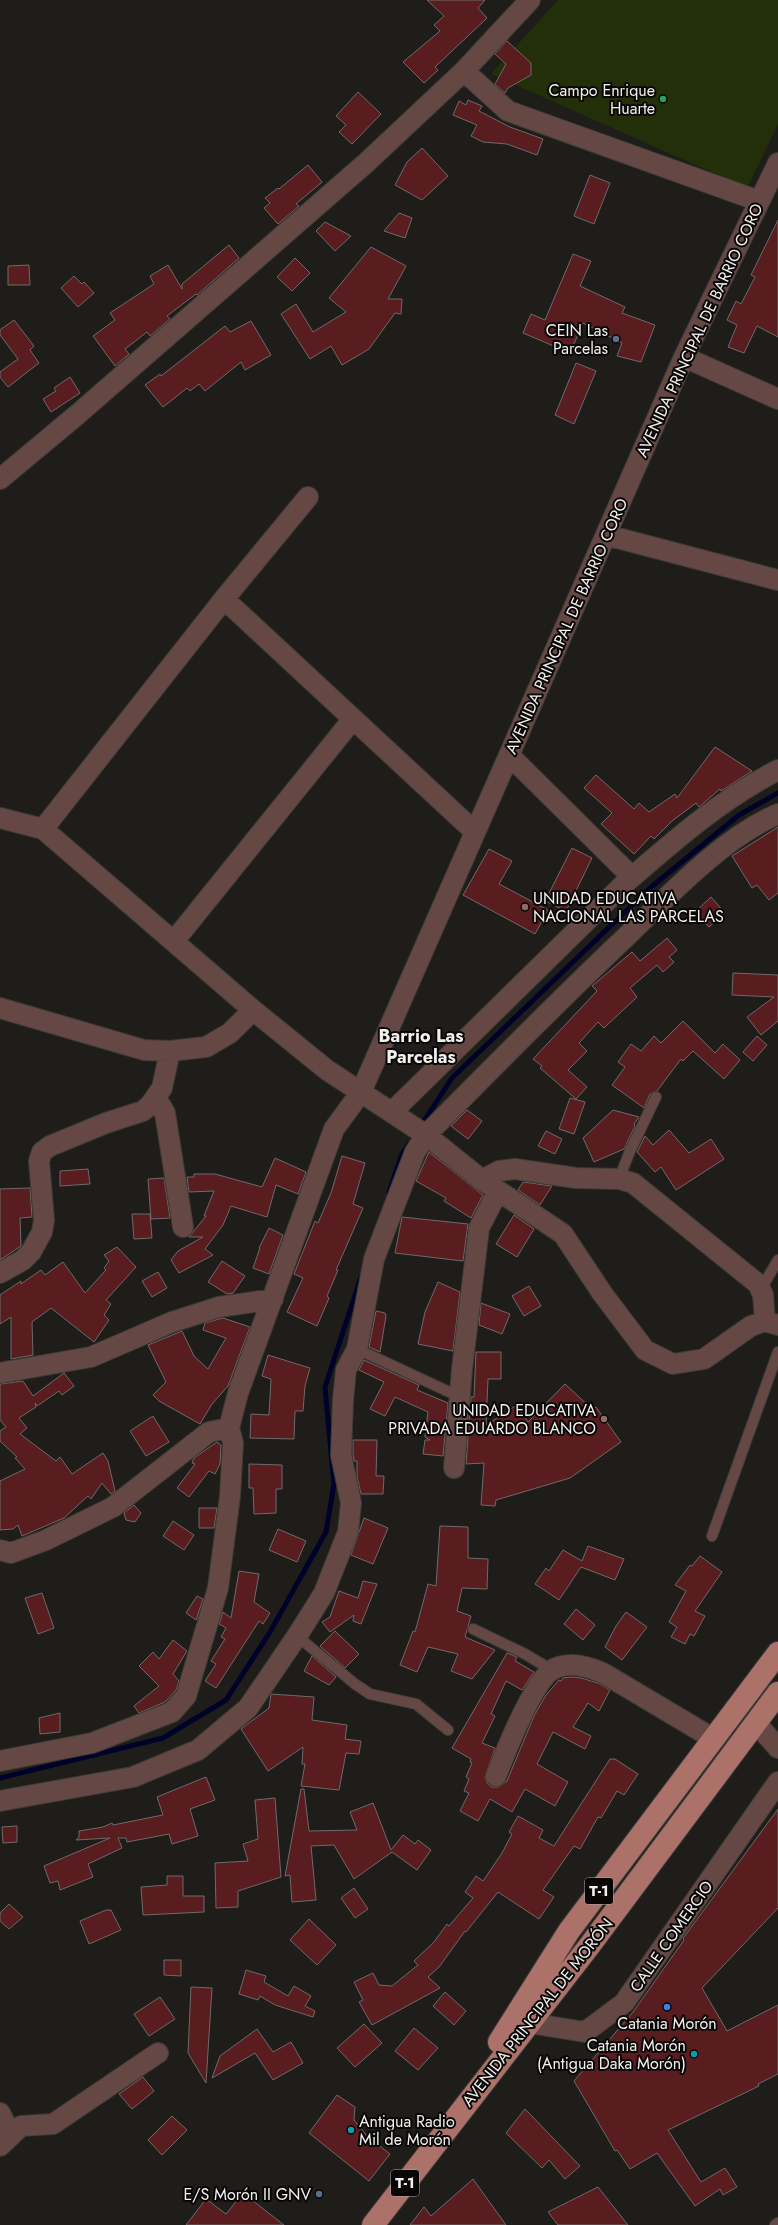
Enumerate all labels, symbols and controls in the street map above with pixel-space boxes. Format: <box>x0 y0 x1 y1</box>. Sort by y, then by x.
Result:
place label: Campo Enrique Huarte <box>549 79 655 120</box>
marker: Campo Enrique Huarte <box>658 94 668 104</box>
street label: AVENIDA PRINCIPAL DE BARRIO CORO <box>630 199 769 461</box>
place label: CEIN Las Parcelas <box>546 319 608 360</box>
marker: CEIN Las Parcelas <box>611 334 621 344</box>
street label: AVENIDA PRINCIPAL DE BARRIO CORO <box>499 495 633 758</box>
place label: UNIDAD EDUCATIVA NACIONAL LAS PARCELAS <box>533 887 724 928</box>
marker: UNIDAD EDUCATIVA NACIONAL LAS PARCELAS <box>520 902 530 912</box>
district label: Barrio Las Parcelas <box>379 1023 463 1070</box>
place label: UNIDAD EDUCATIVA PRIVADA EDUARDO BLANCO <box>388 1399 596 1440</box>
marker: UNIDAD EDUCATIVA PRIVADA EDUARDO BLANCO <box>599 1414 609 1424</box>
street label: CALLE COMERCIO <box>624 1876 718 1997</box>
road number: T-1 <box>585 1878 613 1904</box>
street label: AVENIDA PRINCIPAL DE MORÓN <box>456 1913 618 2111</box>
marker: Catania Morón <box>662 2002 672 2012</box>
place label: Catania Morón <box>617 2012 717 2035</box>
place label: Catania Morón (Antigua Daka Morón) <box>537 2034 686 2075</box>
marker: Catania Morón (Antigua Daka Morón) <box>689 2049 699 2059</box>
place label: Antigua Radio Mil de Morón <box>359 2110 455 2151</box>
marker: Antigua Radio Mil de Morón <box>346 2125 356 2135</box>
road number: T-1 <box>391 2170 419 2196</box>
place label: E/S Morón II GNV <box>184 2183 311 2206</box>
marker: E/S Morón II GNV <box>314 2189 324 2199</box>

